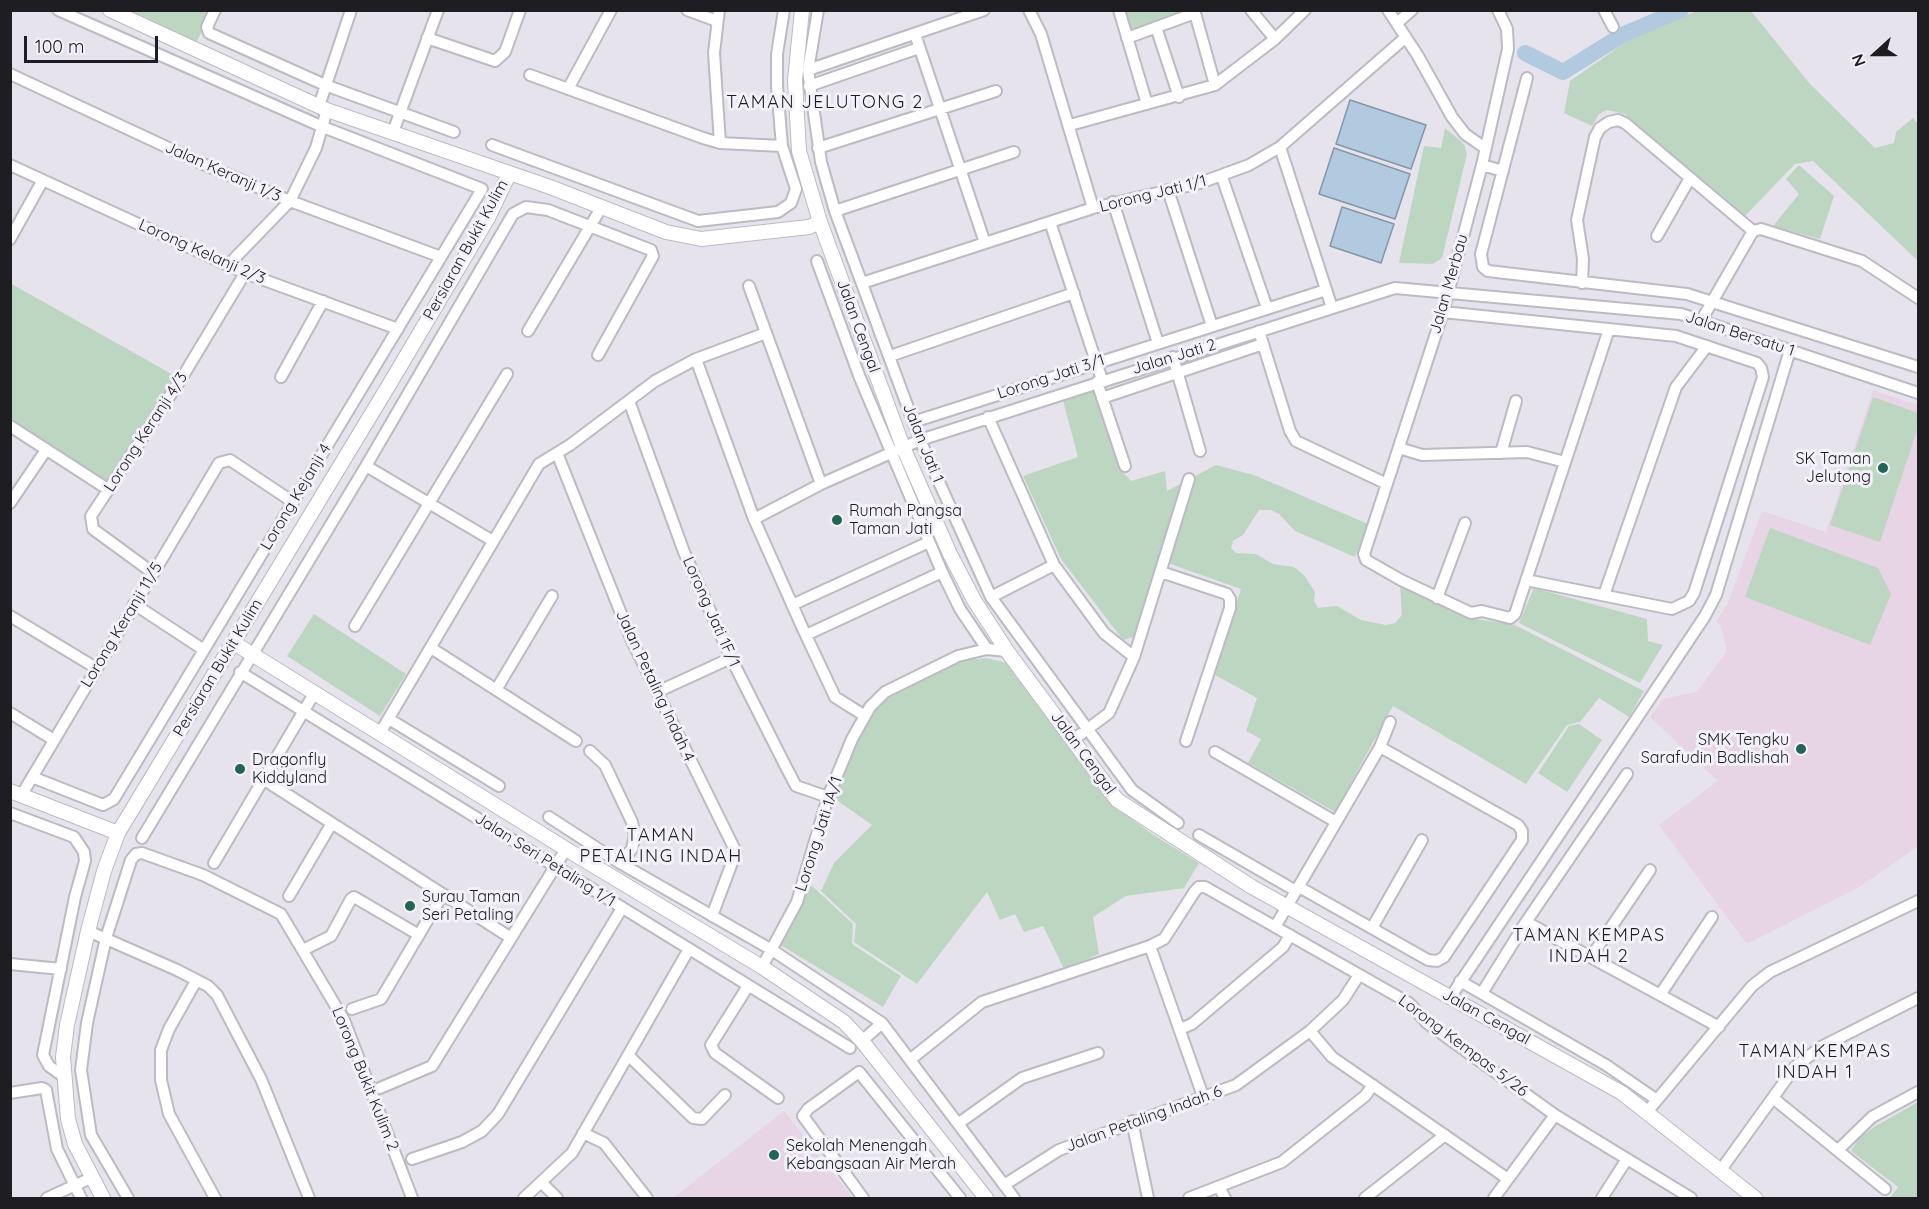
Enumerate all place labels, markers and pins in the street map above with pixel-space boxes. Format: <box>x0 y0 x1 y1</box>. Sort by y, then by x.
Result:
place label: SK Taman Jelutong <box>1796 449 1871 487</box>
marker: SK Taman Jelutong <box>1876 461 1890 475</box>
place label: Rumah Pangsa Taman Jati <box>849 501 962 539</box>
marker: Rumah Pangsa Taman Jati <box>830 513 844 527</box>
place label: SMK Tengku Sarafudin Badlishah <box>1641 730 1789 768</box>
marker: SMK Tengku Sarafudin Badlishah <box>1794 742 1808 756</box>
place label: Dragonfly Kiddyland <box>252 750 327 788</box>
marker: Dragonfly Kiddyland <box>233 762 247 776</box>
place label: Surau Taman Seri Petaling <box>422 887 520 925</box>
marker: Surau Taman Seri Petaling <box>403 899 417 913</box>
place label: Sekolah Menengah Kebangsaan Air Merah <box>786 1136 956 1174</box>
marker: Sekolah Menengah Kebangsaan Air Merah <box>767 1148 781 1162</box>

